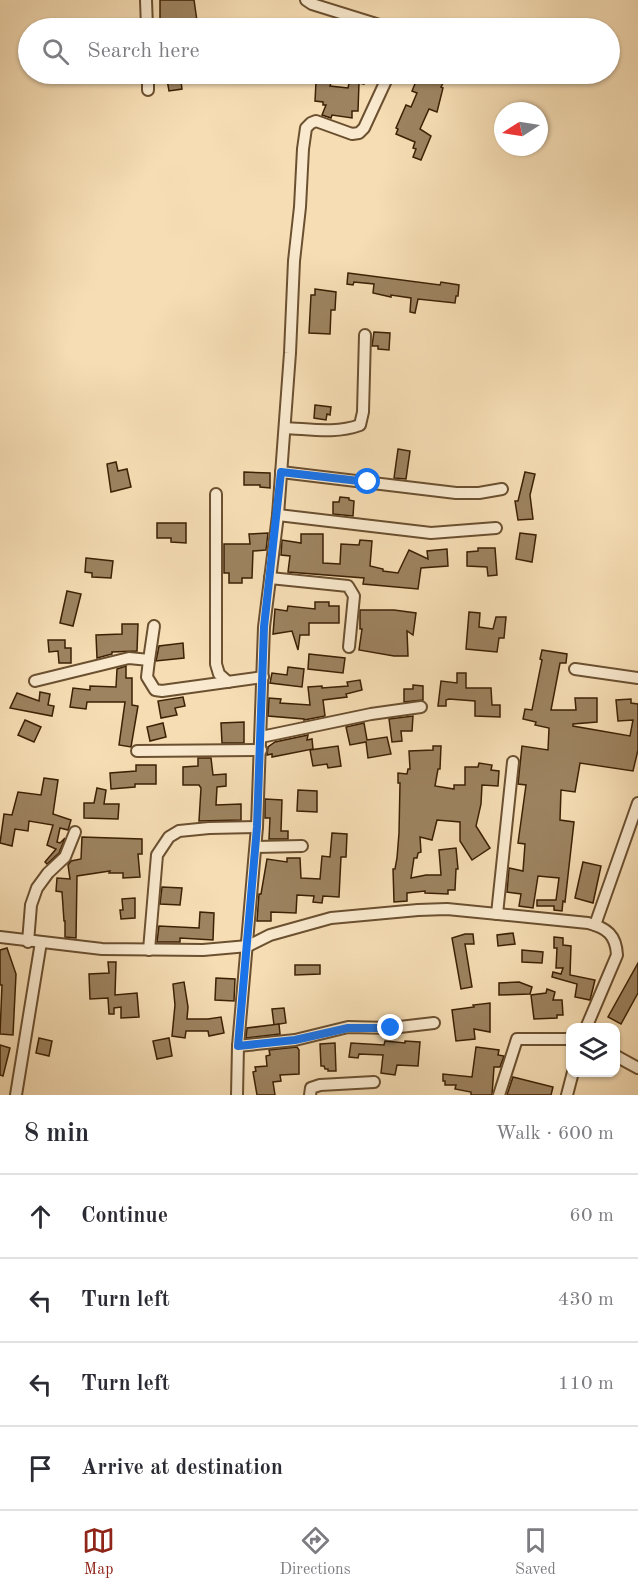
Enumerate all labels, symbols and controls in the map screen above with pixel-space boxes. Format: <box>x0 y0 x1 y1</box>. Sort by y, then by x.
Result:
search box <box>18 18 620 84</box>
icon: search <box>39 35 72 68</box>
text: Search here <box>87 40 200 62</box>
north arrow <box>494 102 548 156</box>
route start <box>354 468 380 494</box>
route end <box>377 1014 403 1040</box>
map controls <box>566 1023 620 1077</box>
button: layers <box>566 1023 620 1077</box>
text: 8 min <box>24 1121 89 1147</box>
text: Walk · 600 m <box>495 1124 614 1144</box>
icon: ahead <box>24 1200 57 1233</box>
text: Continue <box>81 1205 168 1227</box>
text: 60 m <box>569 1206 614 1226</box>
icon: left <box>24 1284 57 1317</box>
text: Turn left <box>81 1289 170 1311</box>
text: 430 m <box>558 1290 614 1310</box>
icon: left <box>24 1368 57 1401</box>
text: Turn left <box>81 1373 170 1395</box>
text: 110 m <box>558 1374 614 1394</box>
icon: arrive <box>24 1452 57 1485</box>
text: Arrive at destination <box>81 1457 283 1479</box>
tab: Map <box>82 1524 115 1580</box>
tab: Directions <box>280 1524 351 1580</box>
tab: Saved <box>515 1524 556 1580</box>

